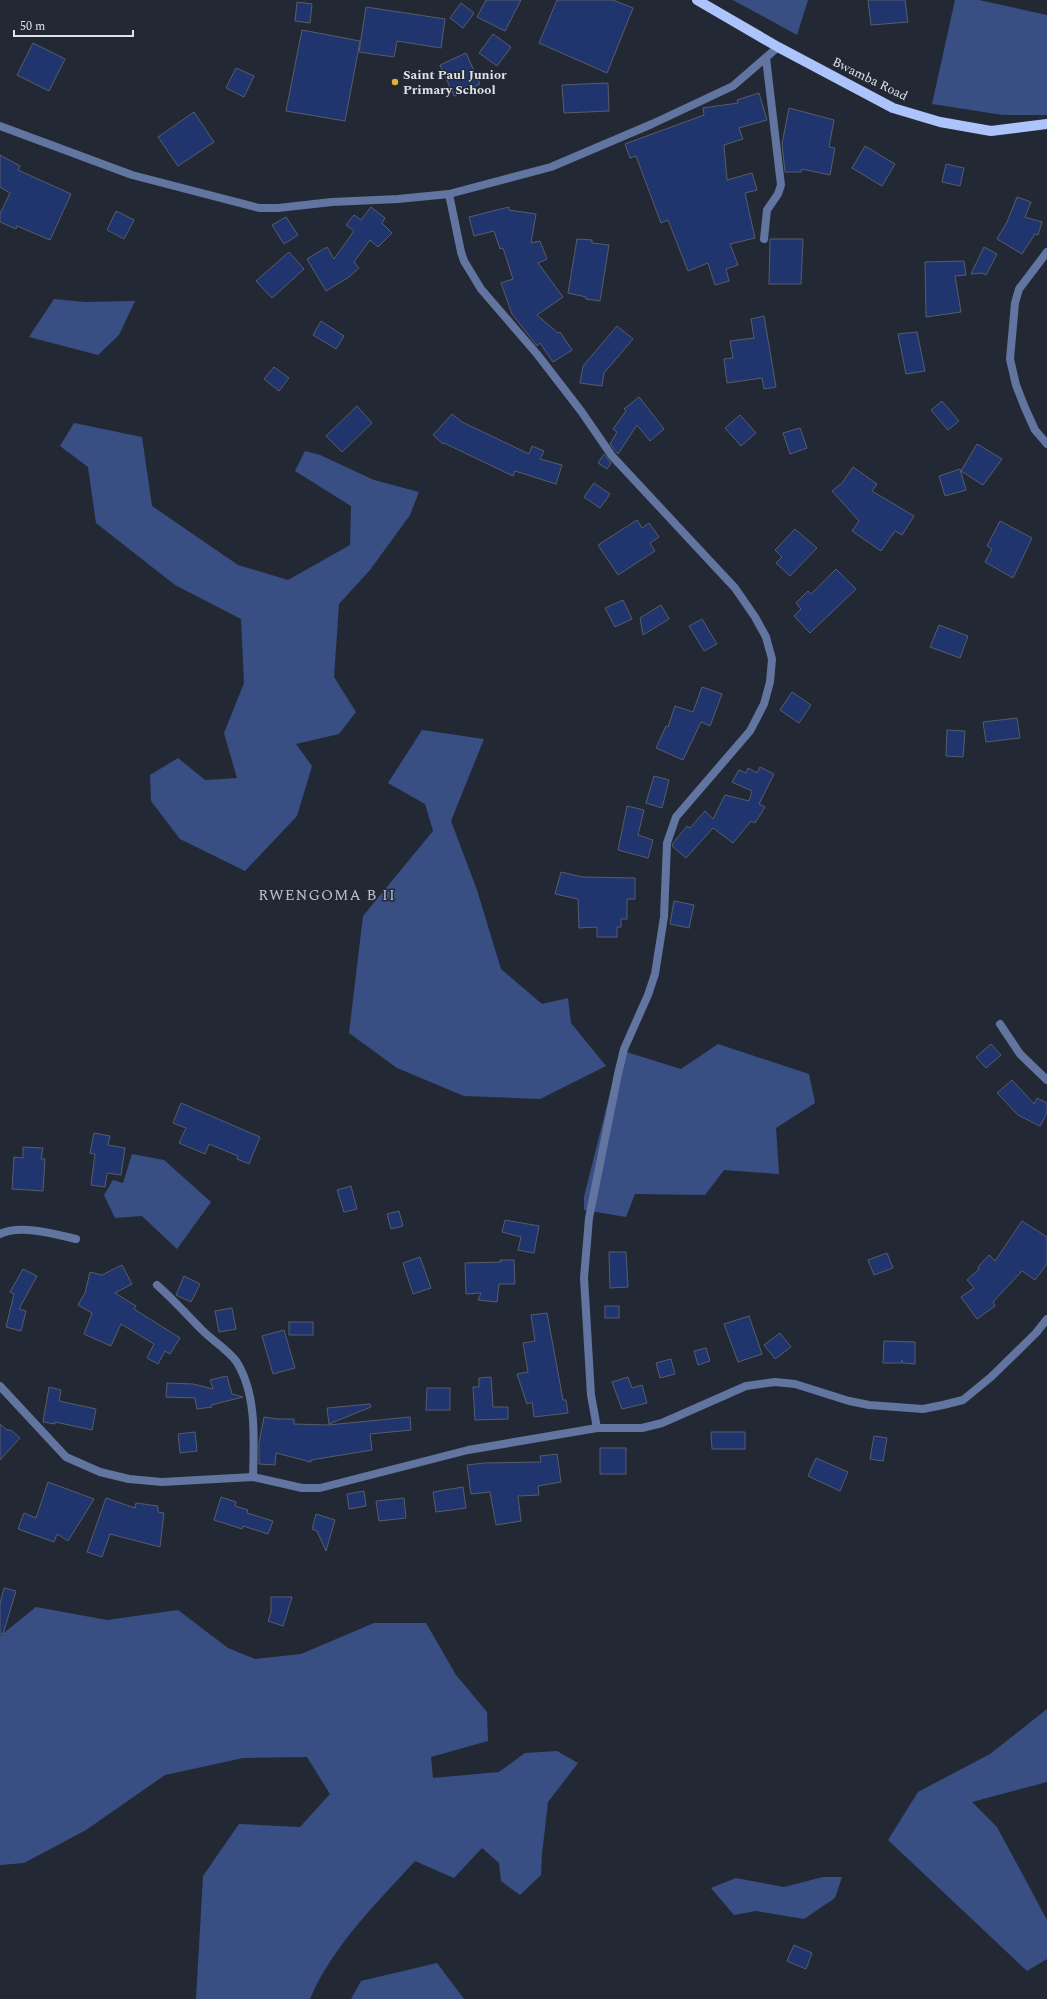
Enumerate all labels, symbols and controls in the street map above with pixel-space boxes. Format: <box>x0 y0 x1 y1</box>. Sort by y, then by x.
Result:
scale bar <box>14 12 133 38</box>
text: 50 m <box>20 17 45 36</box>
street label: Bwamba Road <box>829 52 911 106</box>
place label: Saint Paul Junior Primary School <box>403 65 507 100</box>
marker: Saint Paul Junior Primary School <box>390 77 400 87</box>
district label: RWENGOMA B II <box>258 884 396 907</box>

